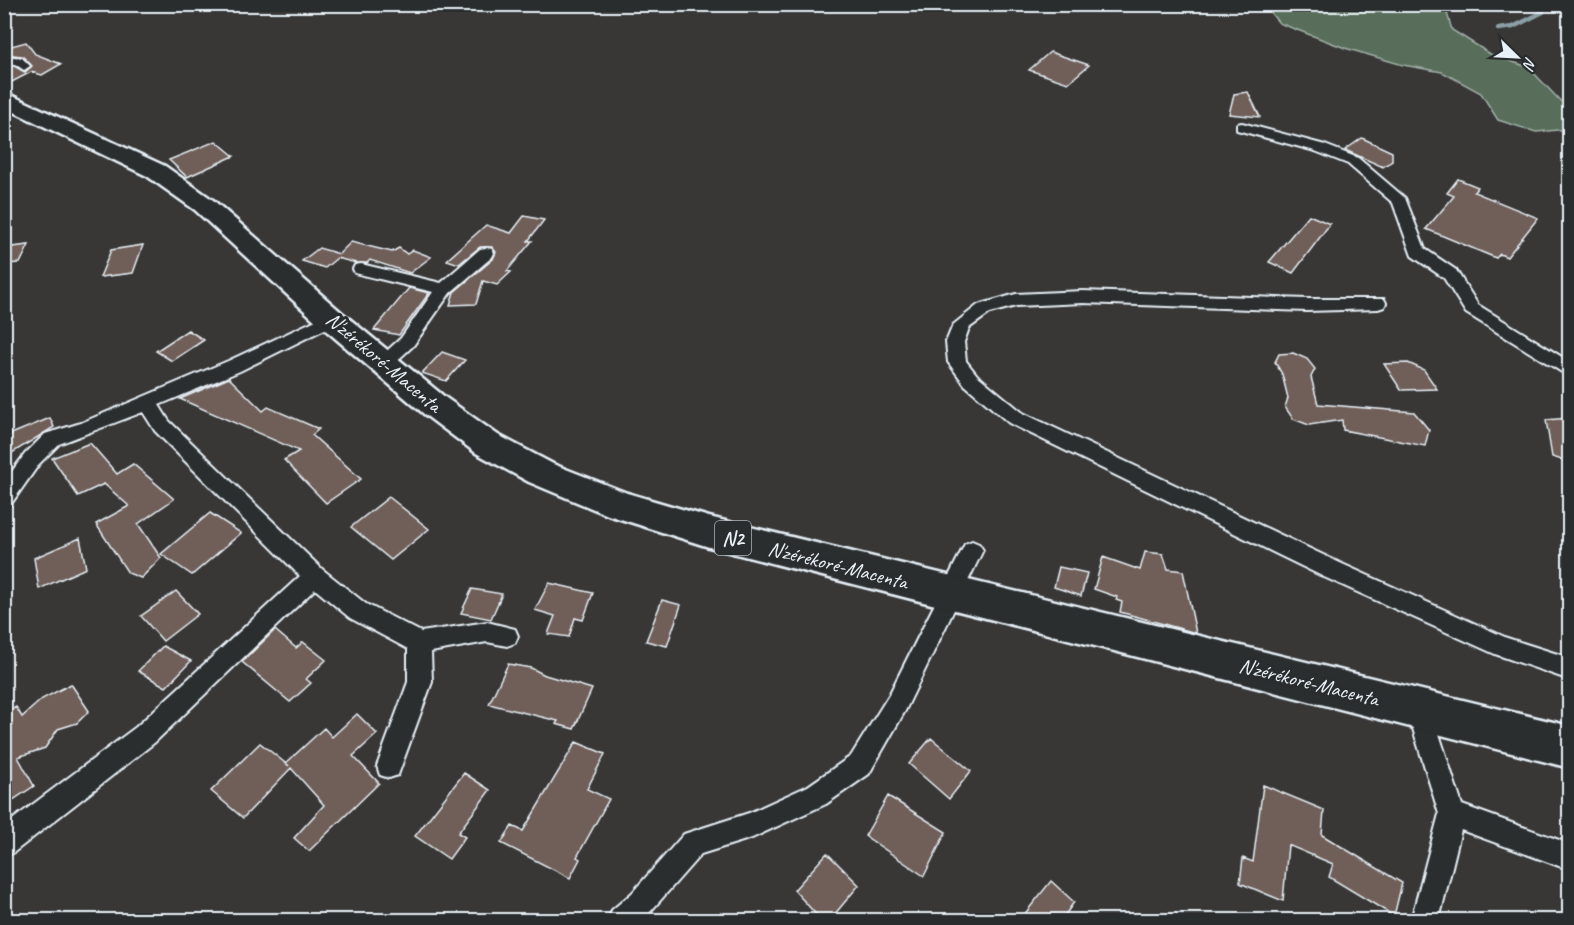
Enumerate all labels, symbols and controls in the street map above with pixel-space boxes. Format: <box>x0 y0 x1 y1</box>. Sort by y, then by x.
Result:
north arrow <box>1487 27 1547 87</box>
text: N <box>1517 54 1541 74</box>
street label: N'zérékoré-Macenta <box>321 306 449 419</box>
road number: N2 <box>715 521 751 555</box>
street label: N'zérékoré-Macenta <box>765 535 913 595</box>
street label: N'zérékoré-Macenta <box>1236 652 1384 712</box>

